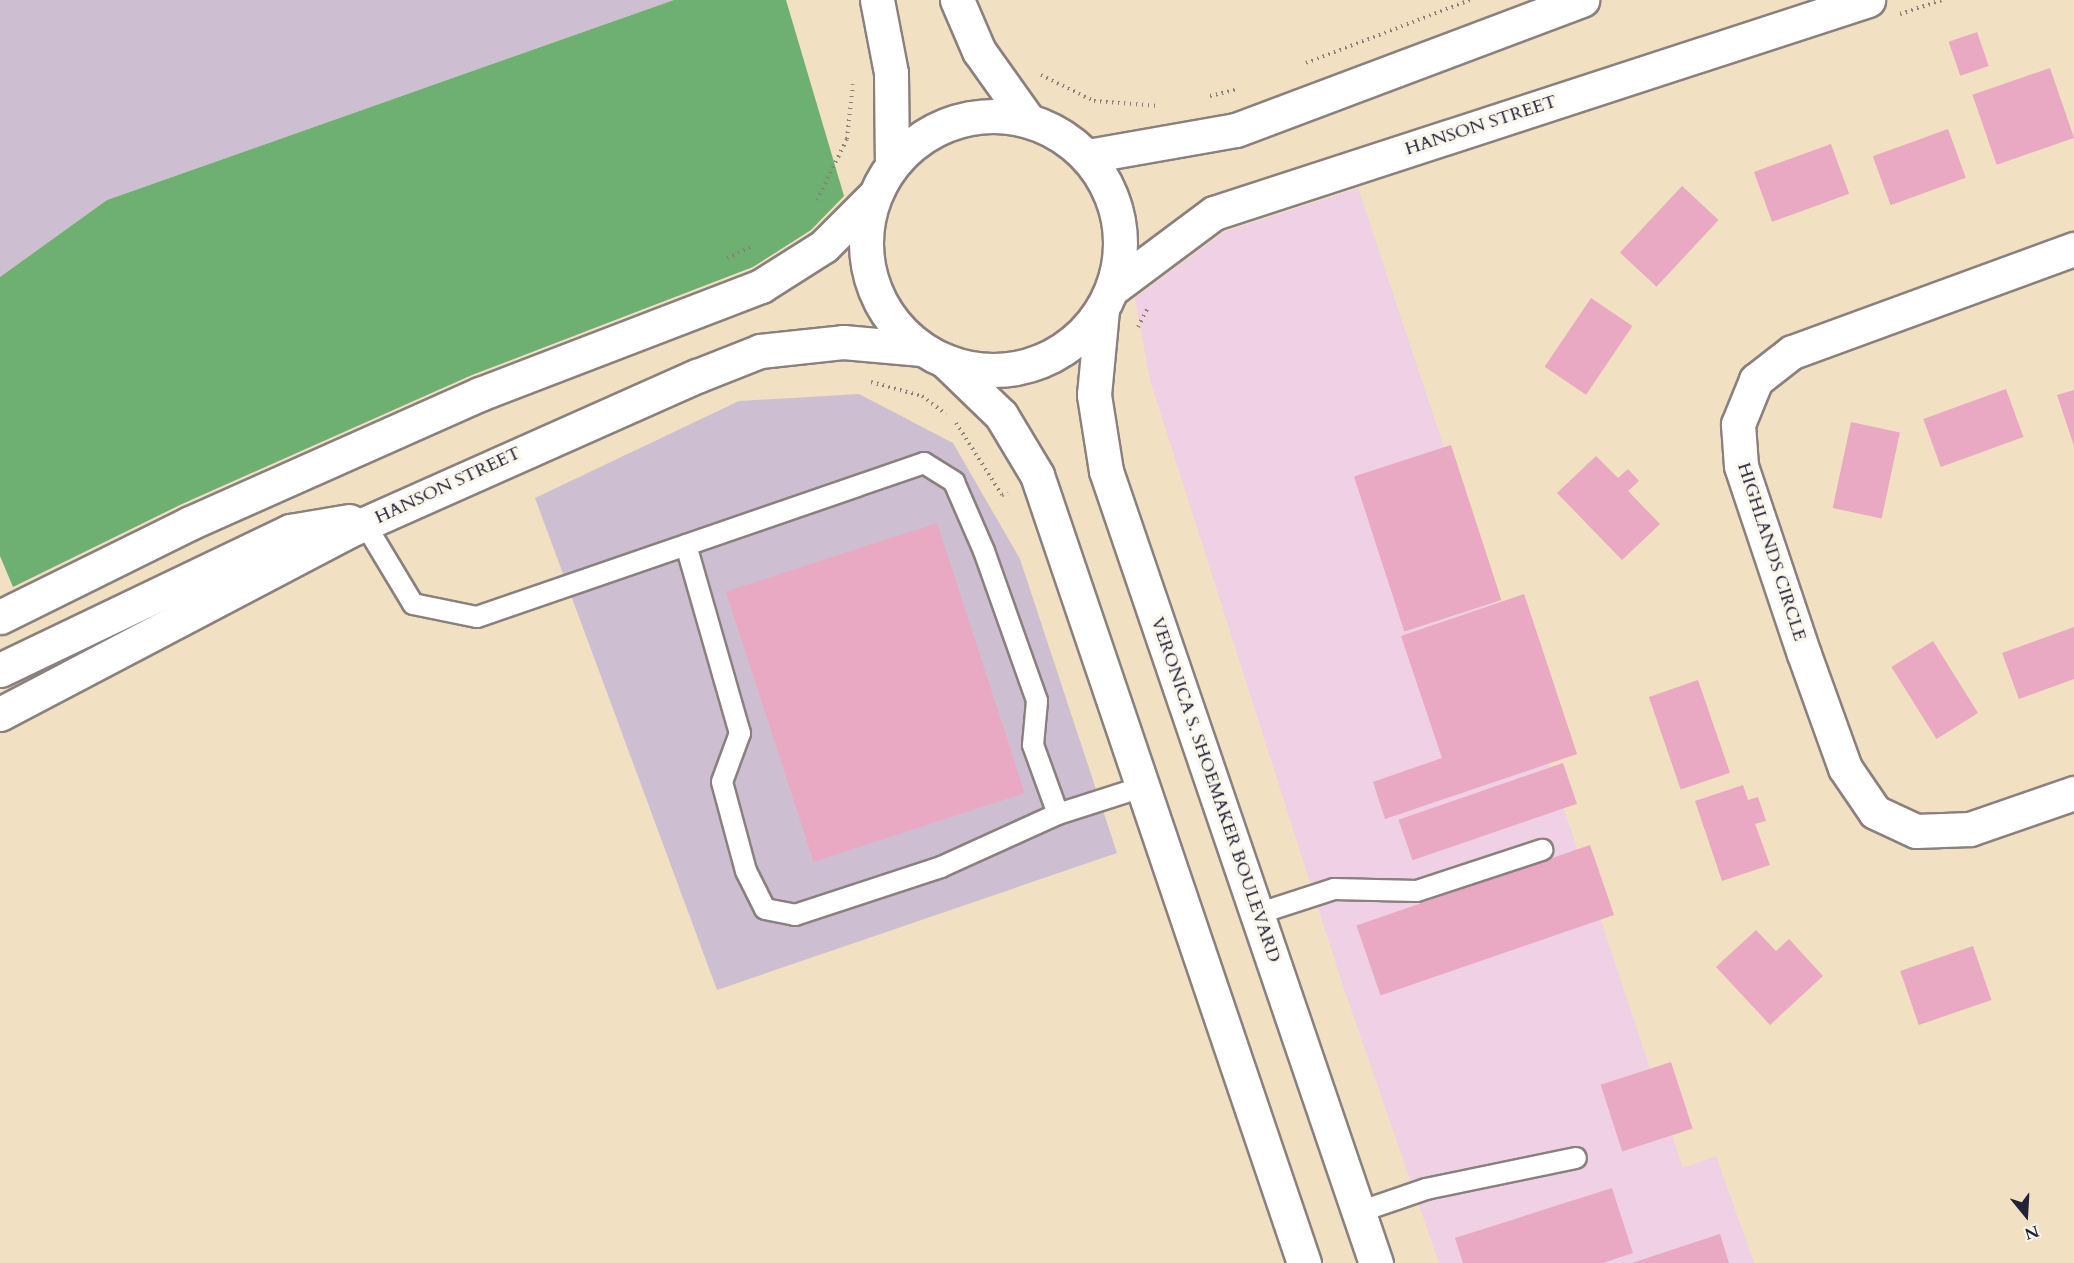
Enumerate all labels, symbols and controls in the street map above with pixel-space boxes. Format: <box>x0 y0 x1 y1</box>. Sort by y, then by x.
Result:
street label: HANSON STREET <box>1402 91 1560 161</box>
street label: HANSON STREET <box>372 443 524 529</box>
street label: HIGHLANDS CIRCLE <box>1732 460 1810 644</box>
street label: VERONICA S. SHOEMAKER BOULEVARD <box>1146 615 1284 965</box>
north arrow <box>1996 1185 2056 1245</box>
text: N <box>2022 1220 2042 1245</box>

